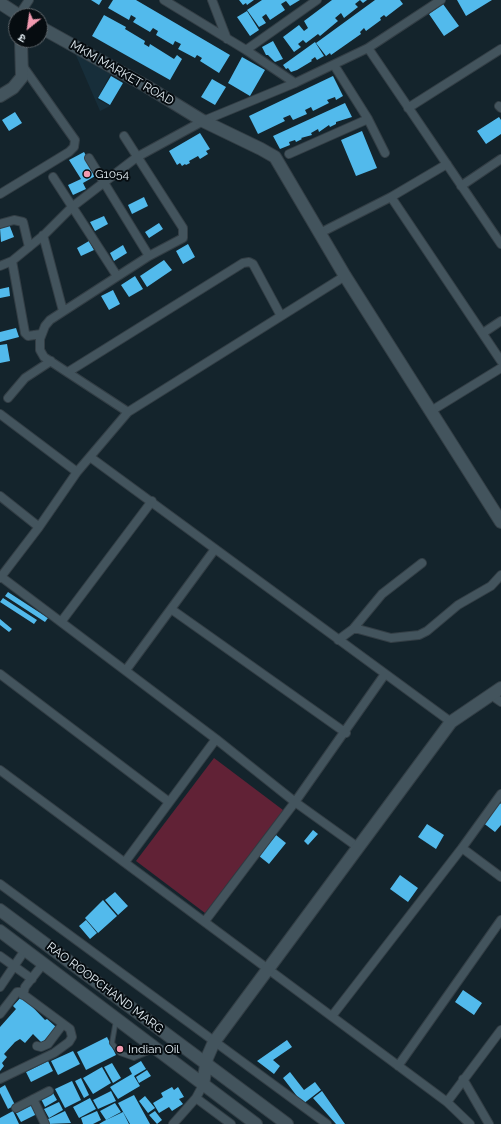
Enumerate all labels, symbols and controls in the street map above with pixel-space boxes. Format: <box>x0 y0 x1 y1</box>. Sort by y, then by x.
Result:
north arrow <box>8 8 48 48</box>
text: उ <box>16 31 28 45</box>
street label: MKM MARKET ROAD <box>68 38 176 108</box>
place label: G1054 <box>95 167 129 181</box>
marker: G1054 <box>82 169 92 179</box>
street label: RAO ROOPCHAND MARG <box>44 939 166 1037</box>
place label: Indian Oil <box>128 1042 180 1056</box>
marker: Indian Oil <box>115 1044 125 1054</box>

